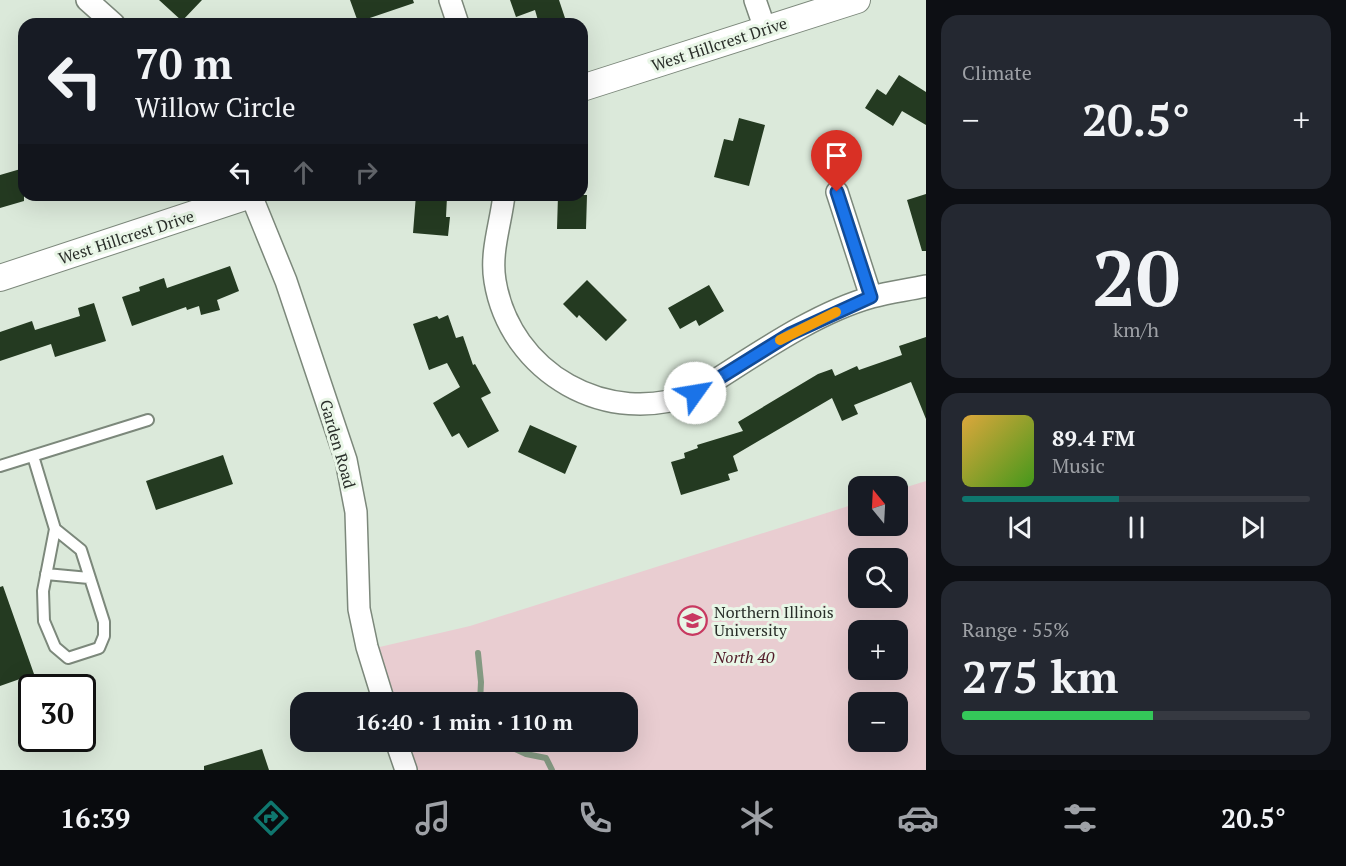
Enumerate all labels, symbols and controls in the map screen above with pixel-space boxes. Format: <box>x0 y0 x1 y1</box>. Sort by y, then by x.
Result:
street label: West Hillcrest Drive <box>648 12 790 76</box>
text: 70 m <box>135 35 233 91</box>
icon: left <box>36 42 114 120</box>
text: Climate <box>962 59 1032 86</box>
text: Willow Circle <box>135 89 296 125</box>
text: 20.5° <box>1082 89 1190 149</box>
text: − <box>962 98 980 141</box>
text: + <box>1292 98 1310 141</box>
pin <box>811 130 862 192</box>
icon: arrive <box>820 139 853 172</box>
icon: left <box>224 156 257 189</box>
icon: ahead <box>287 156 320 189</box>
icon: right <box>350 156 383 189</box>
street label: West Hillcrest Drive <box>55 205 197 269</box>
text: 20 <box>1092 225 1180 328</box>
text: km/h <box>1113 316 1159 343</box>
position arrow <box>663 361 727 425</box>
street label: Garden Road <box>315 397 361 491</box>
text: 89.4 FM <box>1052 423 1135 452</box>
text: Music <box>1052 452 1105 479</box>
north arrow <box>848 476 908 536</box>
map controls <box>848 476 908 752</box>
icon: previous <box>1004 511 1037 544</box>
icon: pause <box>1120 511 1153 544</box>
icon: next <box>1236 511 1269 544</box>
button: search <box>848 548 908 608</box>
place label: Northern Illinois University <box>714 601 834 641</box>
school or university icon: Northern Illinois University <box>677 605 709 637</box>
text: Range · 55% <box>962 616 1069 643</box>
button: + <box>848 620 908 680</box>
park label: North 40 <box>713 646 775 668</box>
text: 275 km <box>962 646 1118 706</box>
speed limit sign: 30 <box>18 674 96 752</box>
button: − <box>848 692 908 752</box>
text: 16:40 · 1 min · 110 m <box>355 707 573 736</box>
icon: directions <box>250 797 292 839</box>
icon: music <box>412 797 454 839</box>
icon: phone <box>574 797 616 839</box>
icon: climate <box>736 797 778 839</box>
icon: car <box>897 797 939 839</box>
icon: filters <box>1059 797 1101 839</box>
text: 16:39 <box>60 800 130 836</box>
text: 20.5° <box>1221 800 1286 836</box>

